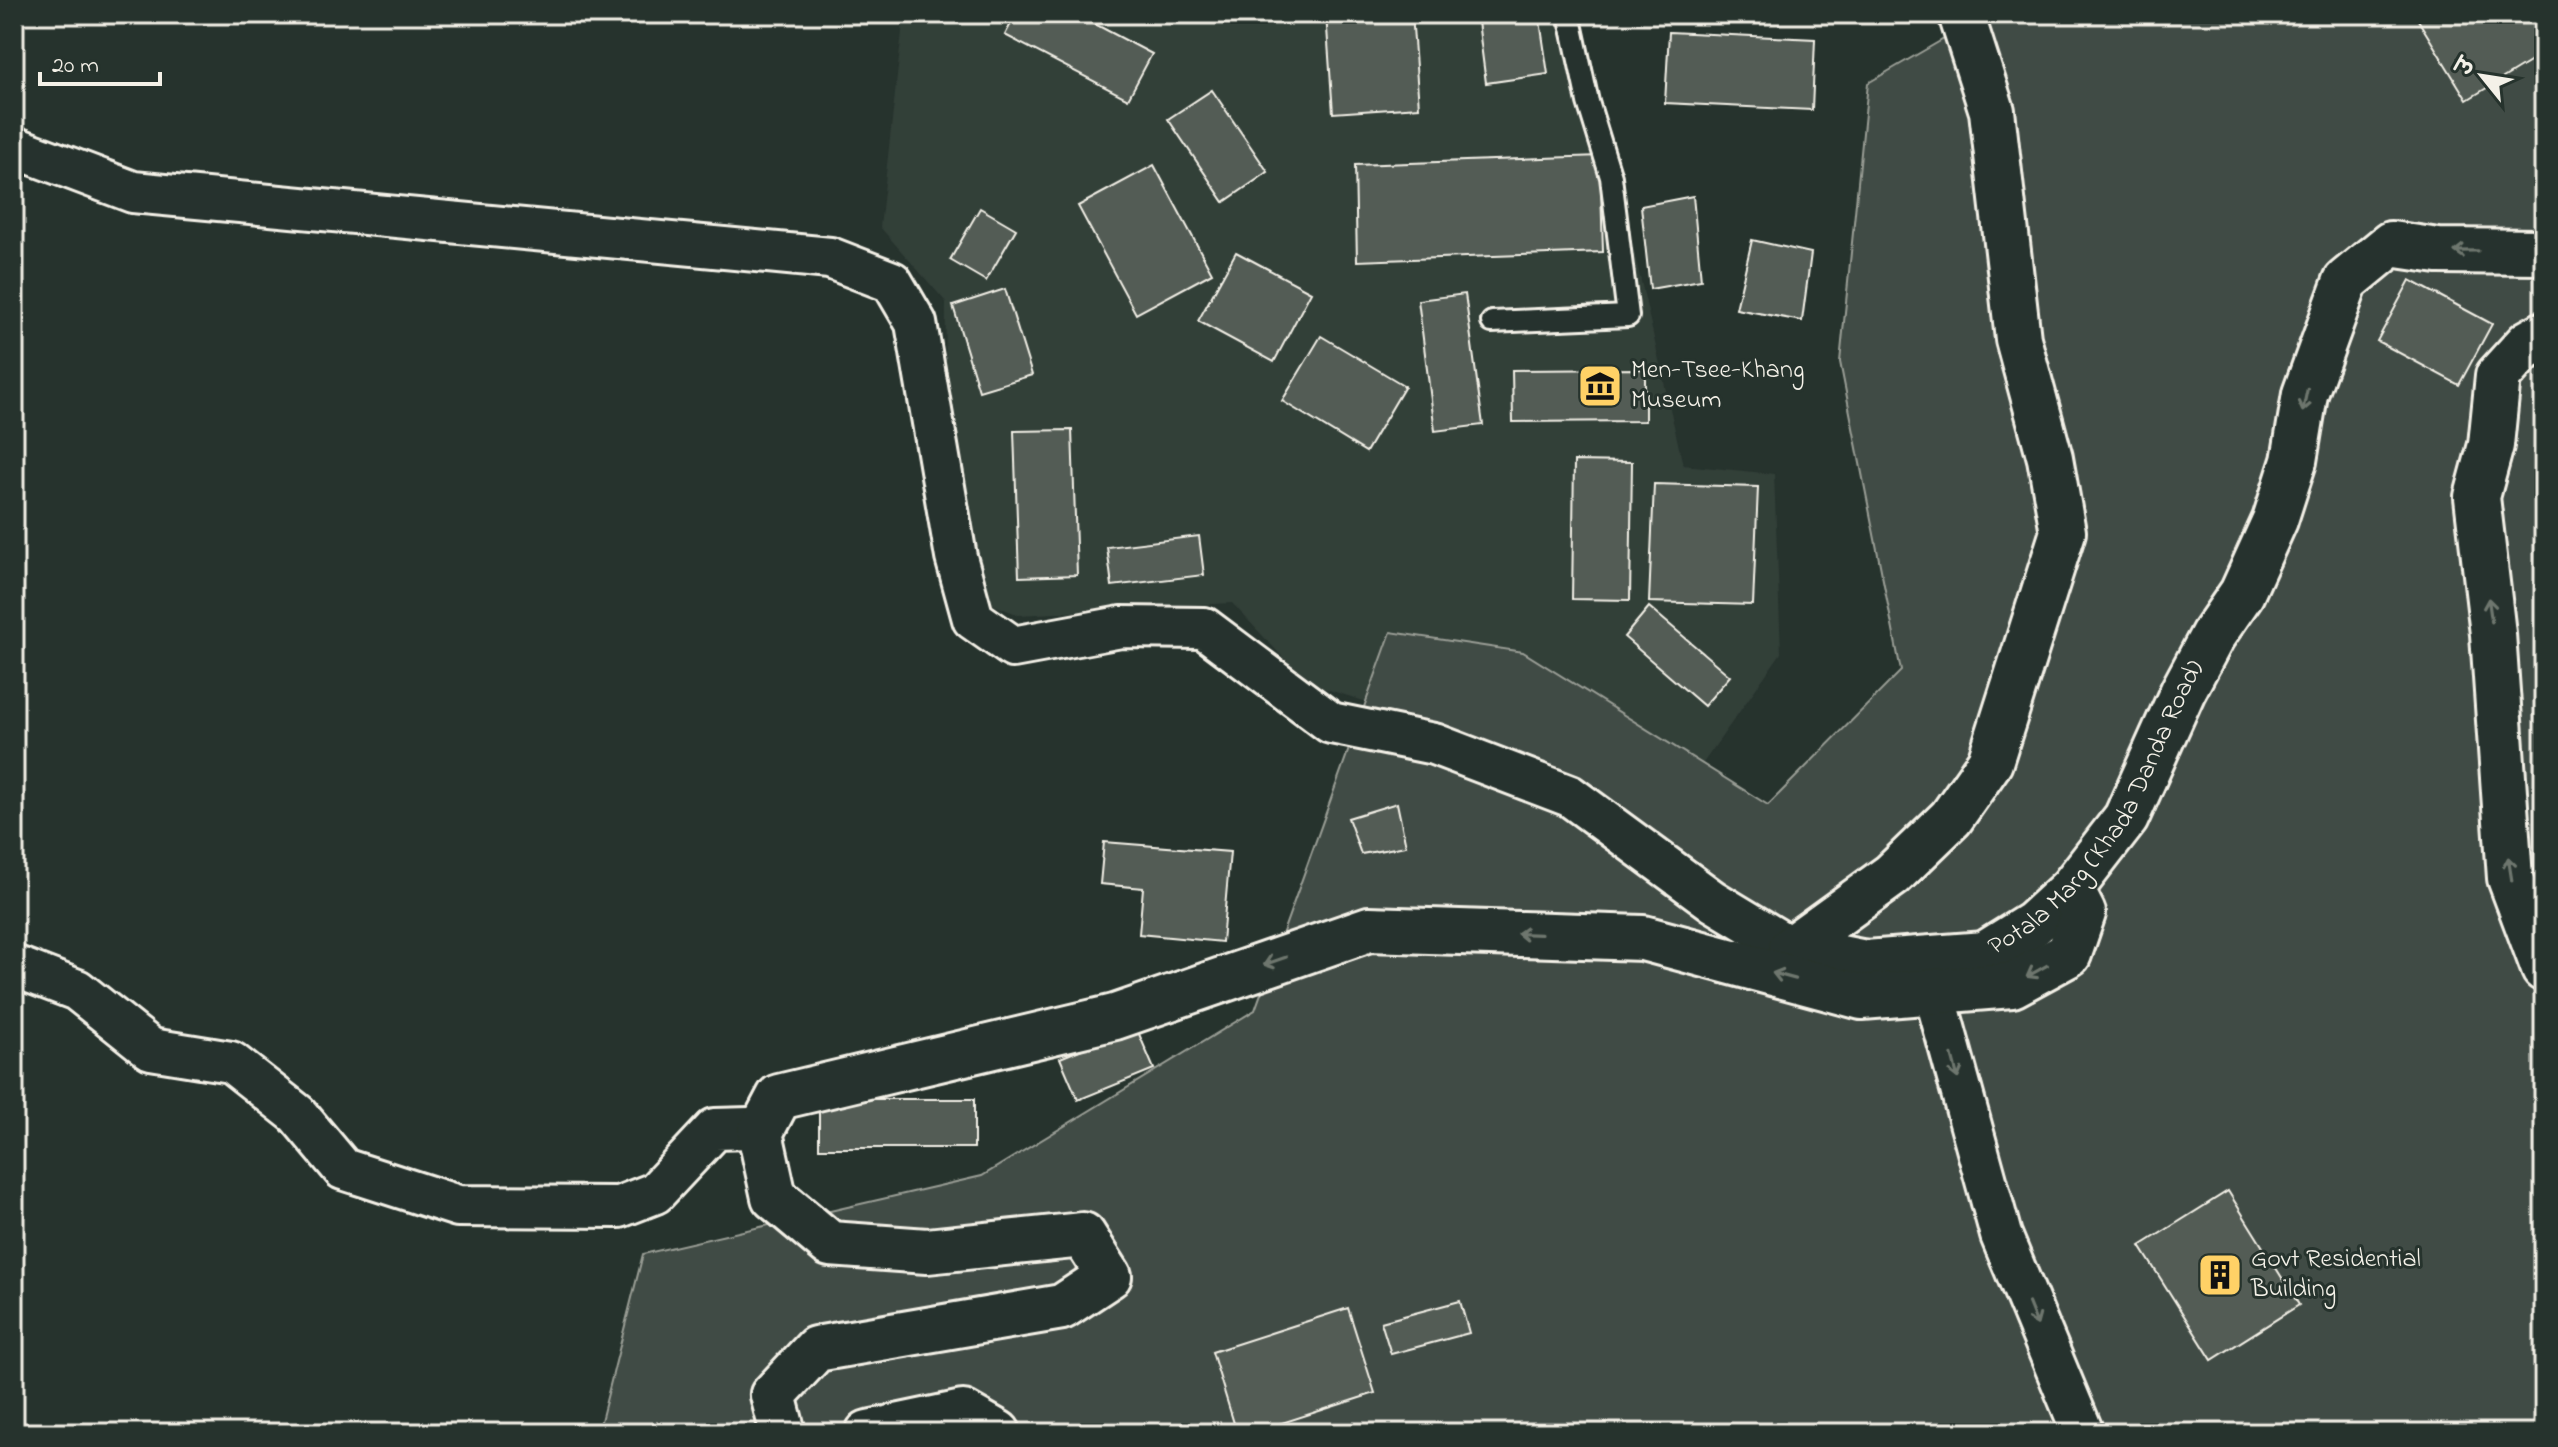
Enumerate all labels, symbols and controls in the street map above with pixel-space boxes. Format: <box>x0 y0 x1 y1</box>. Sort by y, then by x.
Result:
scale bar <box>40 36 160 86</box>
north arrow <box>2442 36 2522 116</box>
text: 20 m <box>52 49 99 84</box>
text: उ <box>2449 51 2486 84</box>
one-way arrow <box>2453 243 2480 259</box>
place label: Men-Tsee-Khang Museum <box>1631 352 1804 420</box>
museum icon: Men-Tsee-Khang Museum <box>1576 362 1624 410</box>
one-way arrow <box>2297 387 2312 412</box>
one-way arrow <box>2482 597 2497 624</box>
street label: Potala Marg (Khada Danda Road) <box>1981 654 2215 966</box>
one-way arrow <box>2502 857 2517 882</box>
one-way arrow <box>1516 926 1543 942</box>
one-way arrow <box>1263 955 1288 970</box>
one-way arrow <box>2026 964 2050 979</box>
one-way arrow <box>1772 967 1798 982</box>
one-way arrow <box>1948 1053 1963 1079</box>
place label: Govt Residential Building <box>2250 1241 2421 1309</box>
building icon: Govt Residential Building <box>2196 1251 2244 1299</box>
one-way arrow <box>2026 1301 2041 1326</box>

